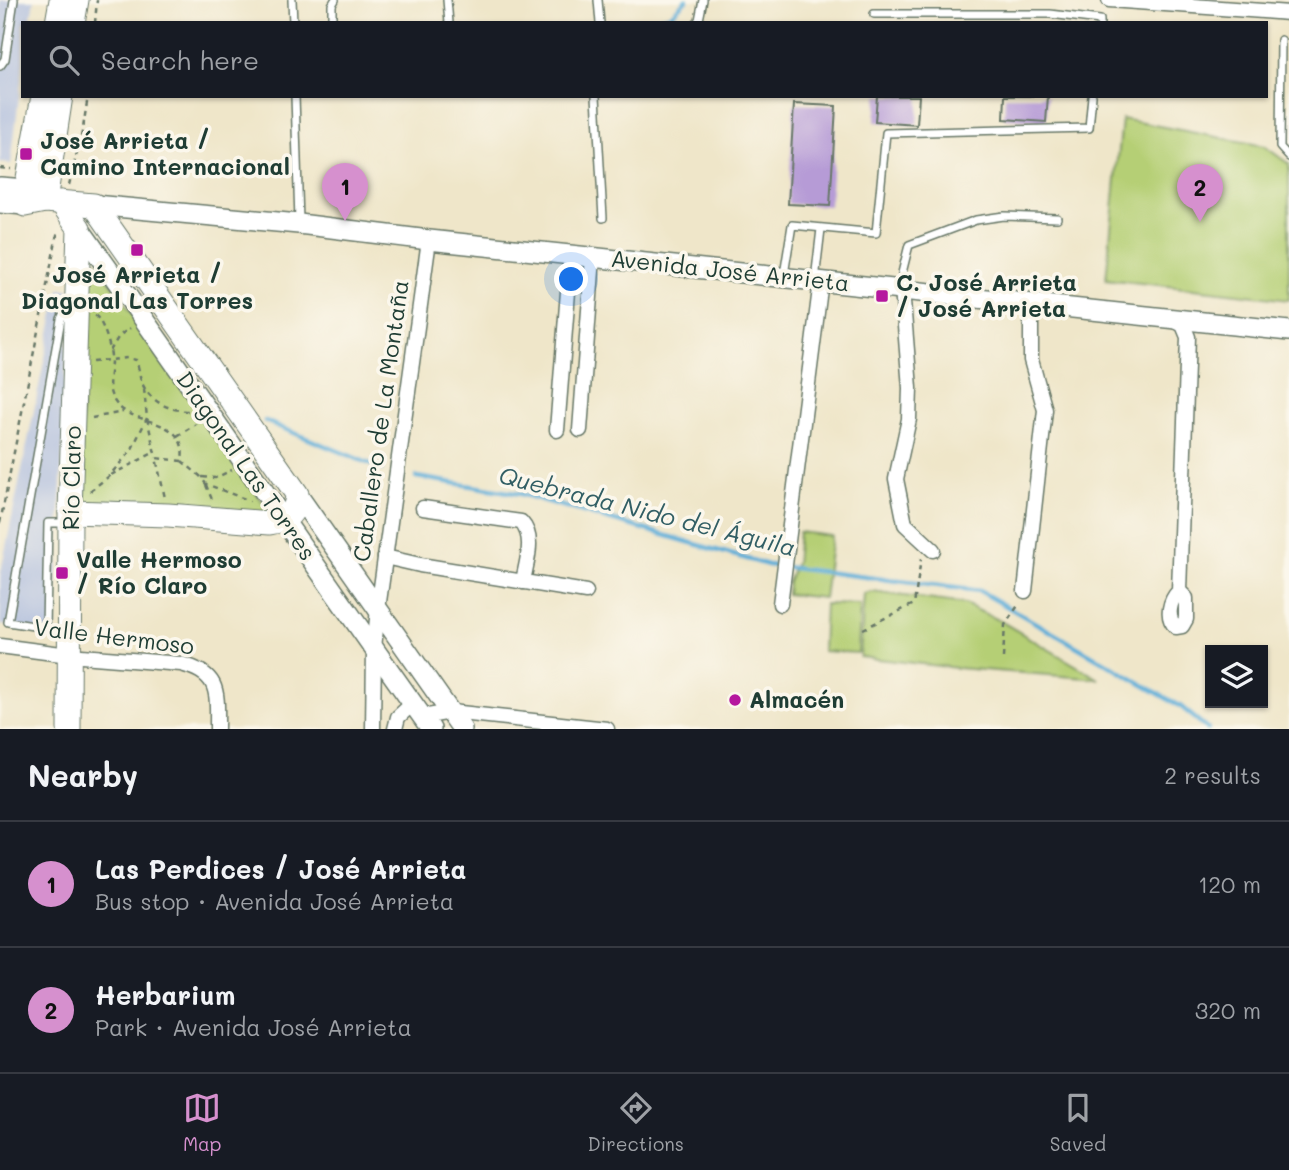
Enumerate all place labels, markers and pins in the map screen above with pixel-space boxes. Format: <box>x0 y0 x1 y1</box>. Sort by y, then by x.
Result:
place label: José Arrieta / Camino Internacional <box>40 125 290 181</box>
marker: José Arrieta / Camino Internacional <box>18 146 34 162</box>
pin: 1 <box>322 163 368 221</box>
pin: 2 <box>1177 164 1223 222</box>
marker: José Arrieta / Diagonal Las Torres <box>129 242 145 258</box>
place label: José Arrieta / Diagonal Las Torres <box>21 259 253 315</box>
place label: C. José Arrieta / José Arrieta <box>896 267 1077 323</box>
marker: C. José Arrieta / José Arrieta <box>874 288 890 304</box>
place label: Valle Hermoso / Río Claro <box>76 544 242 600</box>
marker: Valle Hermoso / Río Claro <box>54 565 70 581</box>
place label: Almacén <box>749 684 844 714</box>
marker: Almacén <box>727 692 743 708</box>

